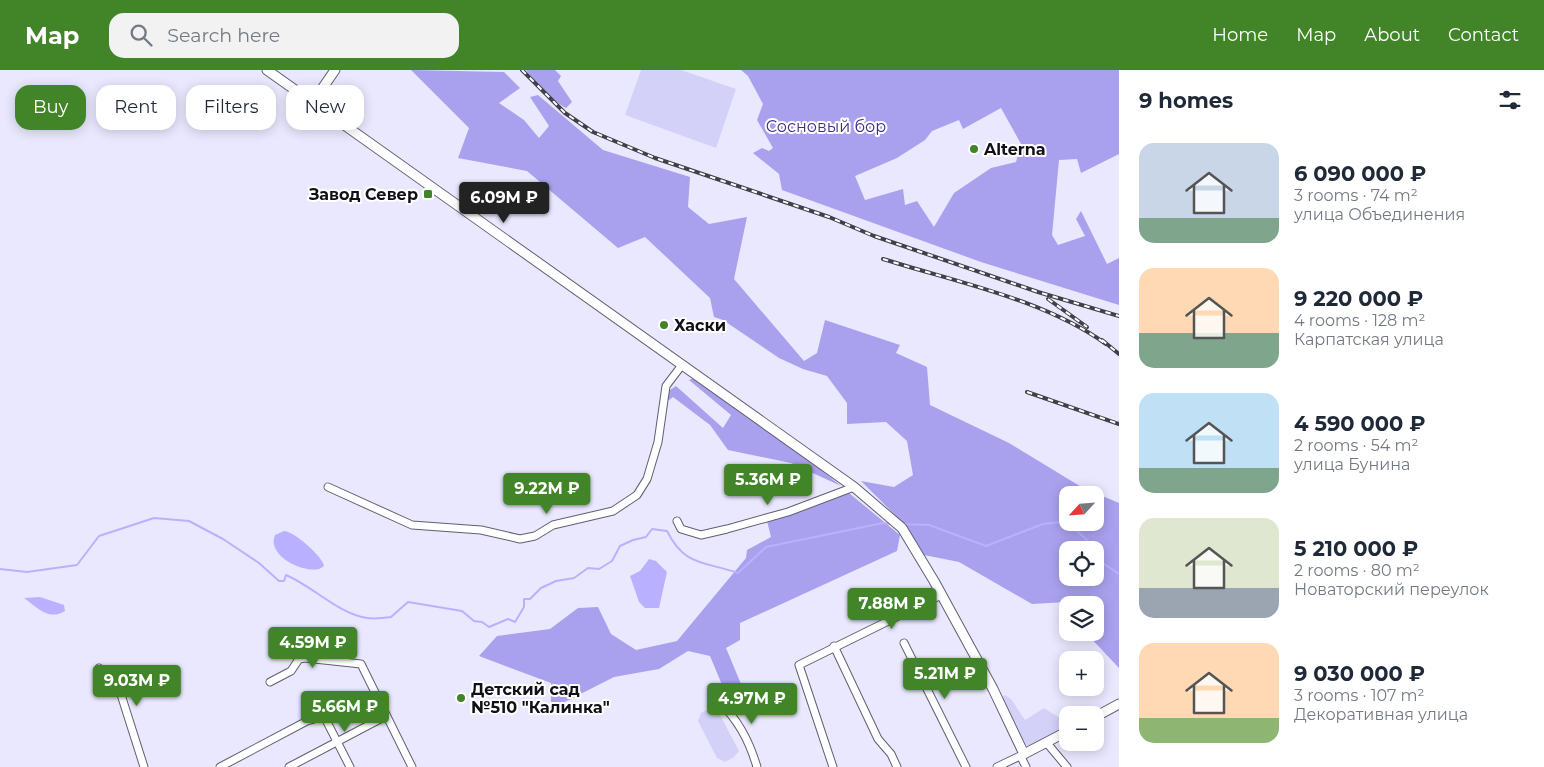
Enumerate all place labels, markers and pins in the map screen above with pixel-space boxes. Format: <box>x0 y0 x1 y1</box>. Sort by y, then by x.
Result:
place label: Alterna <box>983 140 1046 159</box>
marker: Alterna <box>968 143 980 155</box>
pin: 6.09M ₽ <box>458 182 550 224</box>
place label: Завод Север <box>308 185 418 204</box>
marker: Завод Север <box>422 188 434 200</box>
place label: Хаски <box>674 316 726 335</box>
marker: Хаски <box>658 319 670 331</box>
pin: 5.36M ₽ <box>722 464 814 506</box>
pin: 9.22M ₽ <box>501 472 593 515</box>
pin: 7.88M ₽ <box>846 588 938 630</box>
pin: 4.59M ₽ <box>267 626 359 669</box>
pin: 5.21M ₽ <box>899 658 991 700</box>
pin: 9.03M ₽ <box>91 664 183 707</box>
place label: Детский сад №510 "Калинка" <box>471 680 610 717</box>
pin: 4.97M ₽ <box>706 682 798 725</box>
pin: 5.66M ₽ <box>299 690 391 733</box>
marker: Детский сад №510 "Калинка" <box>455 692 467 704</box>

